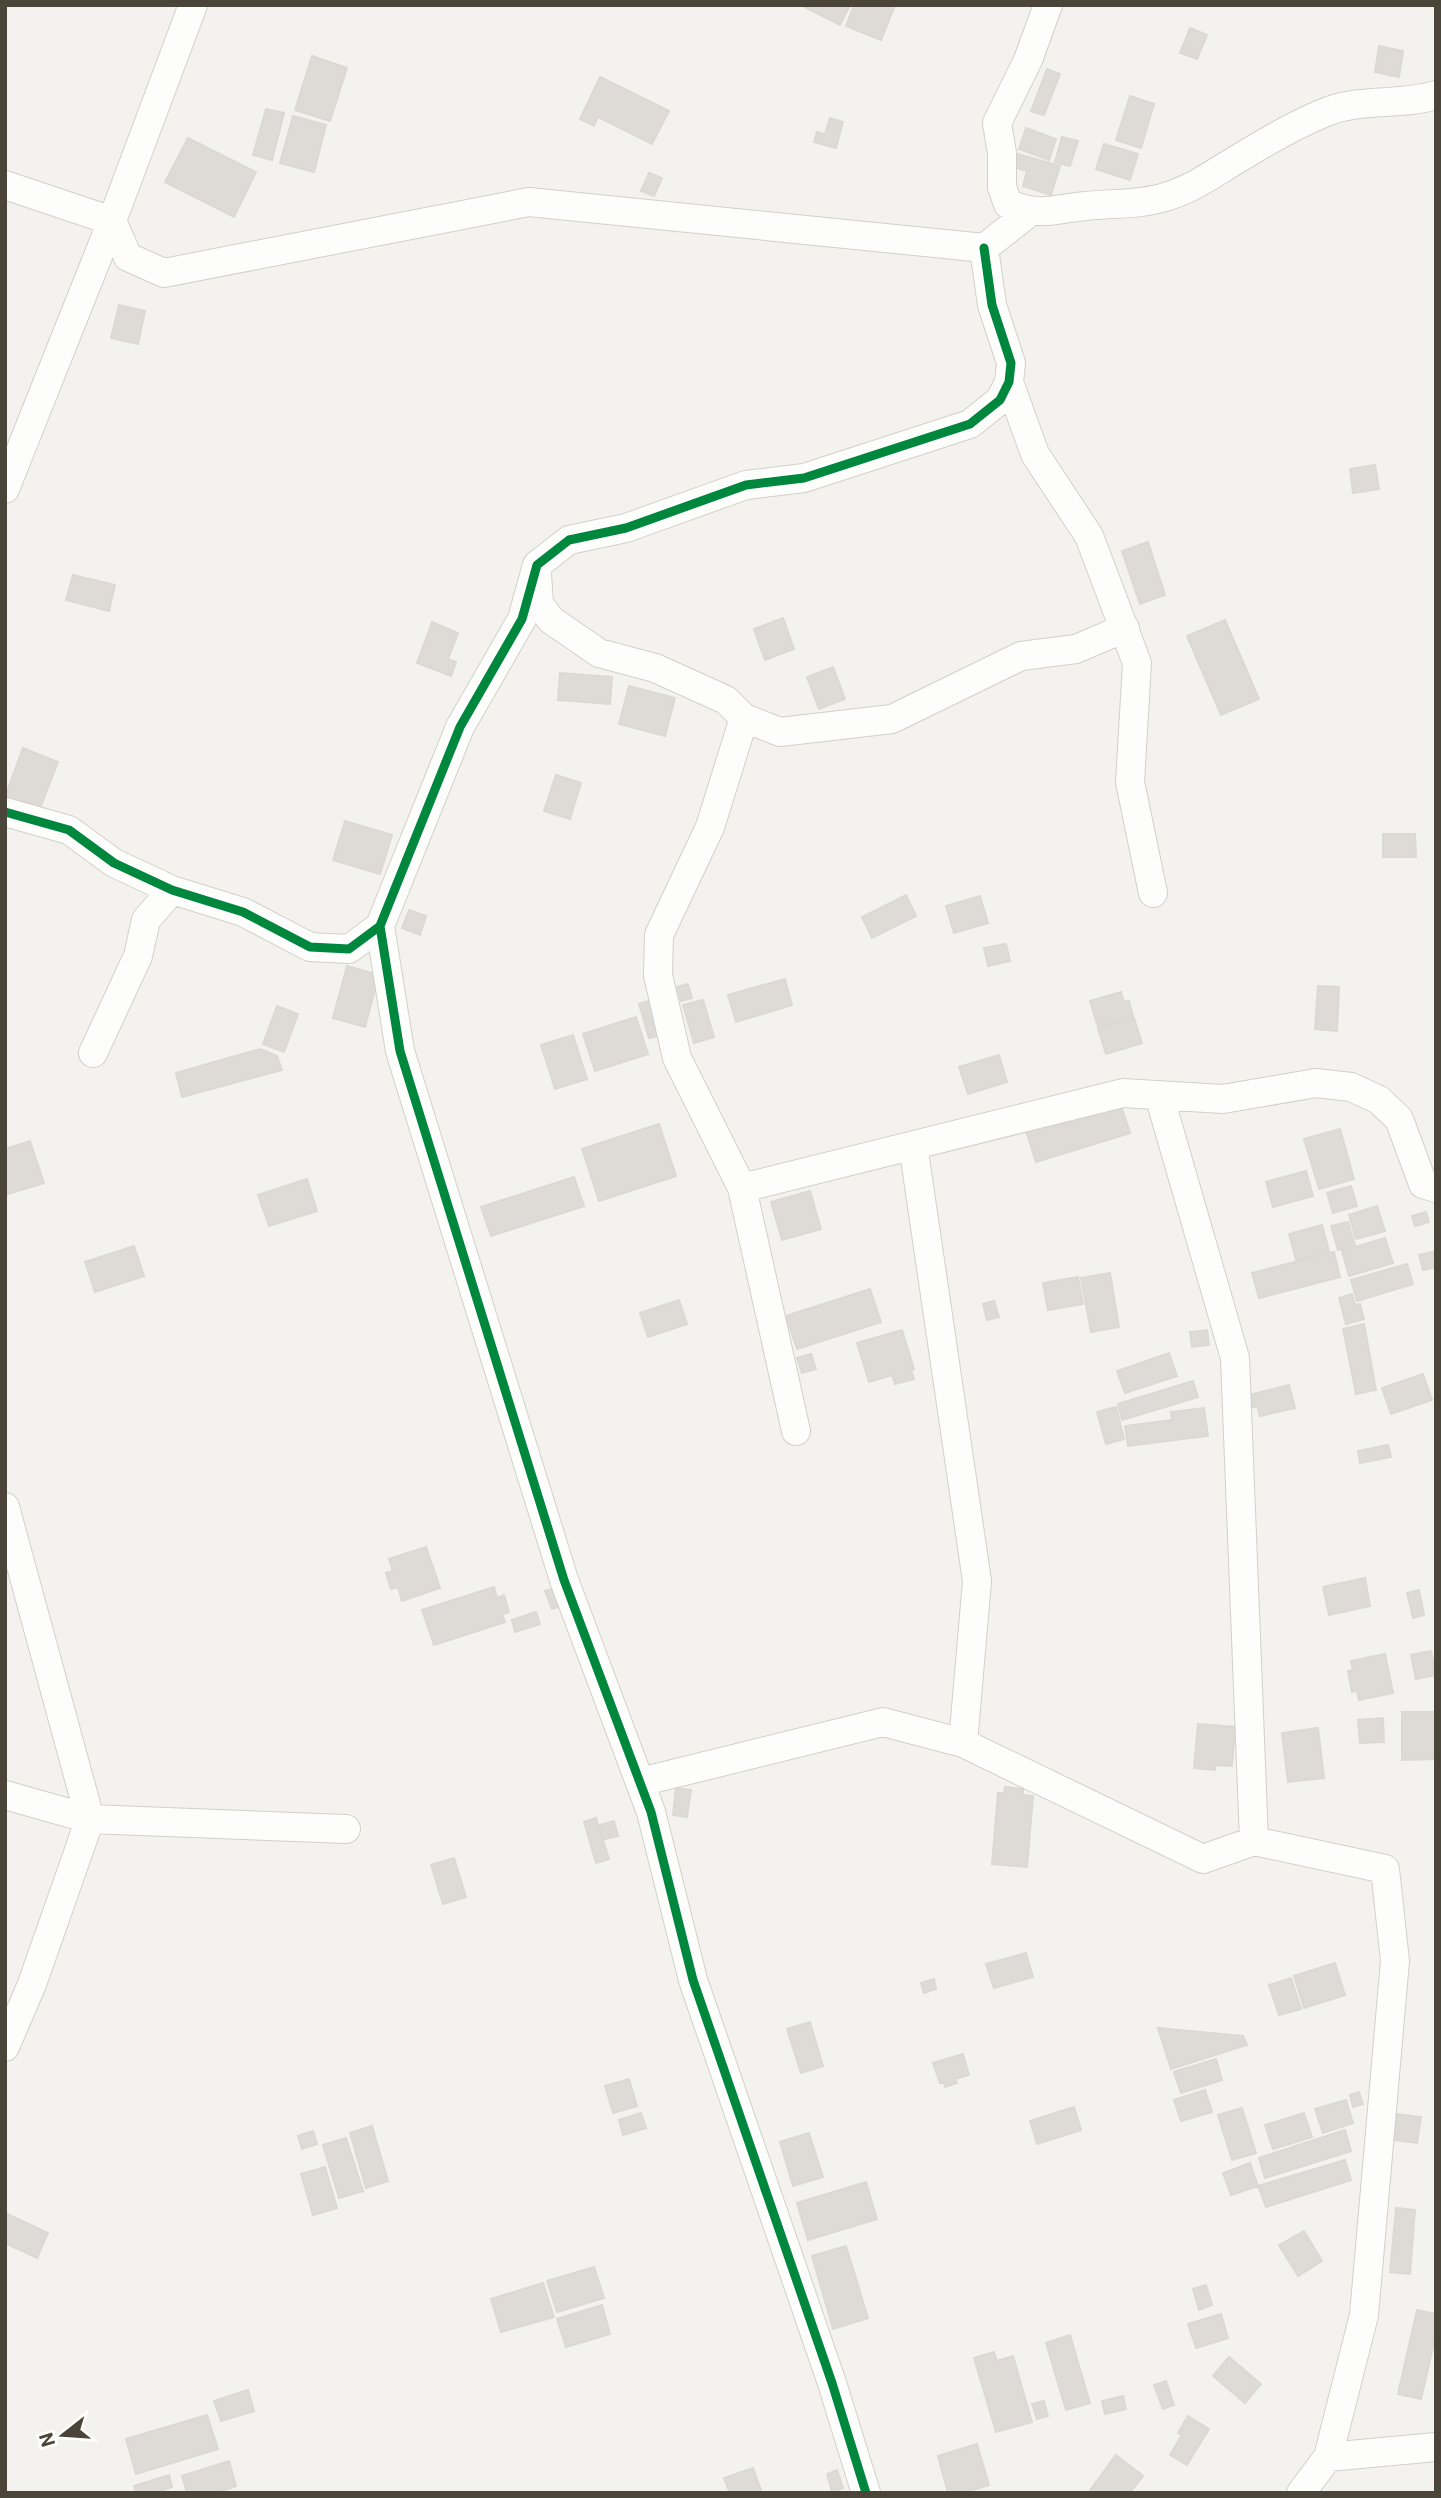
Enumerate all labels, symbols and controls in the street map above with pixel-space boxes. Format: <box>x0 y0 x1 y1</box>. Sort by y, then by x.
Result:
north arrow <box>28 2400 98 2470</box>
text: N <box>34 2430 60 2450</box>

